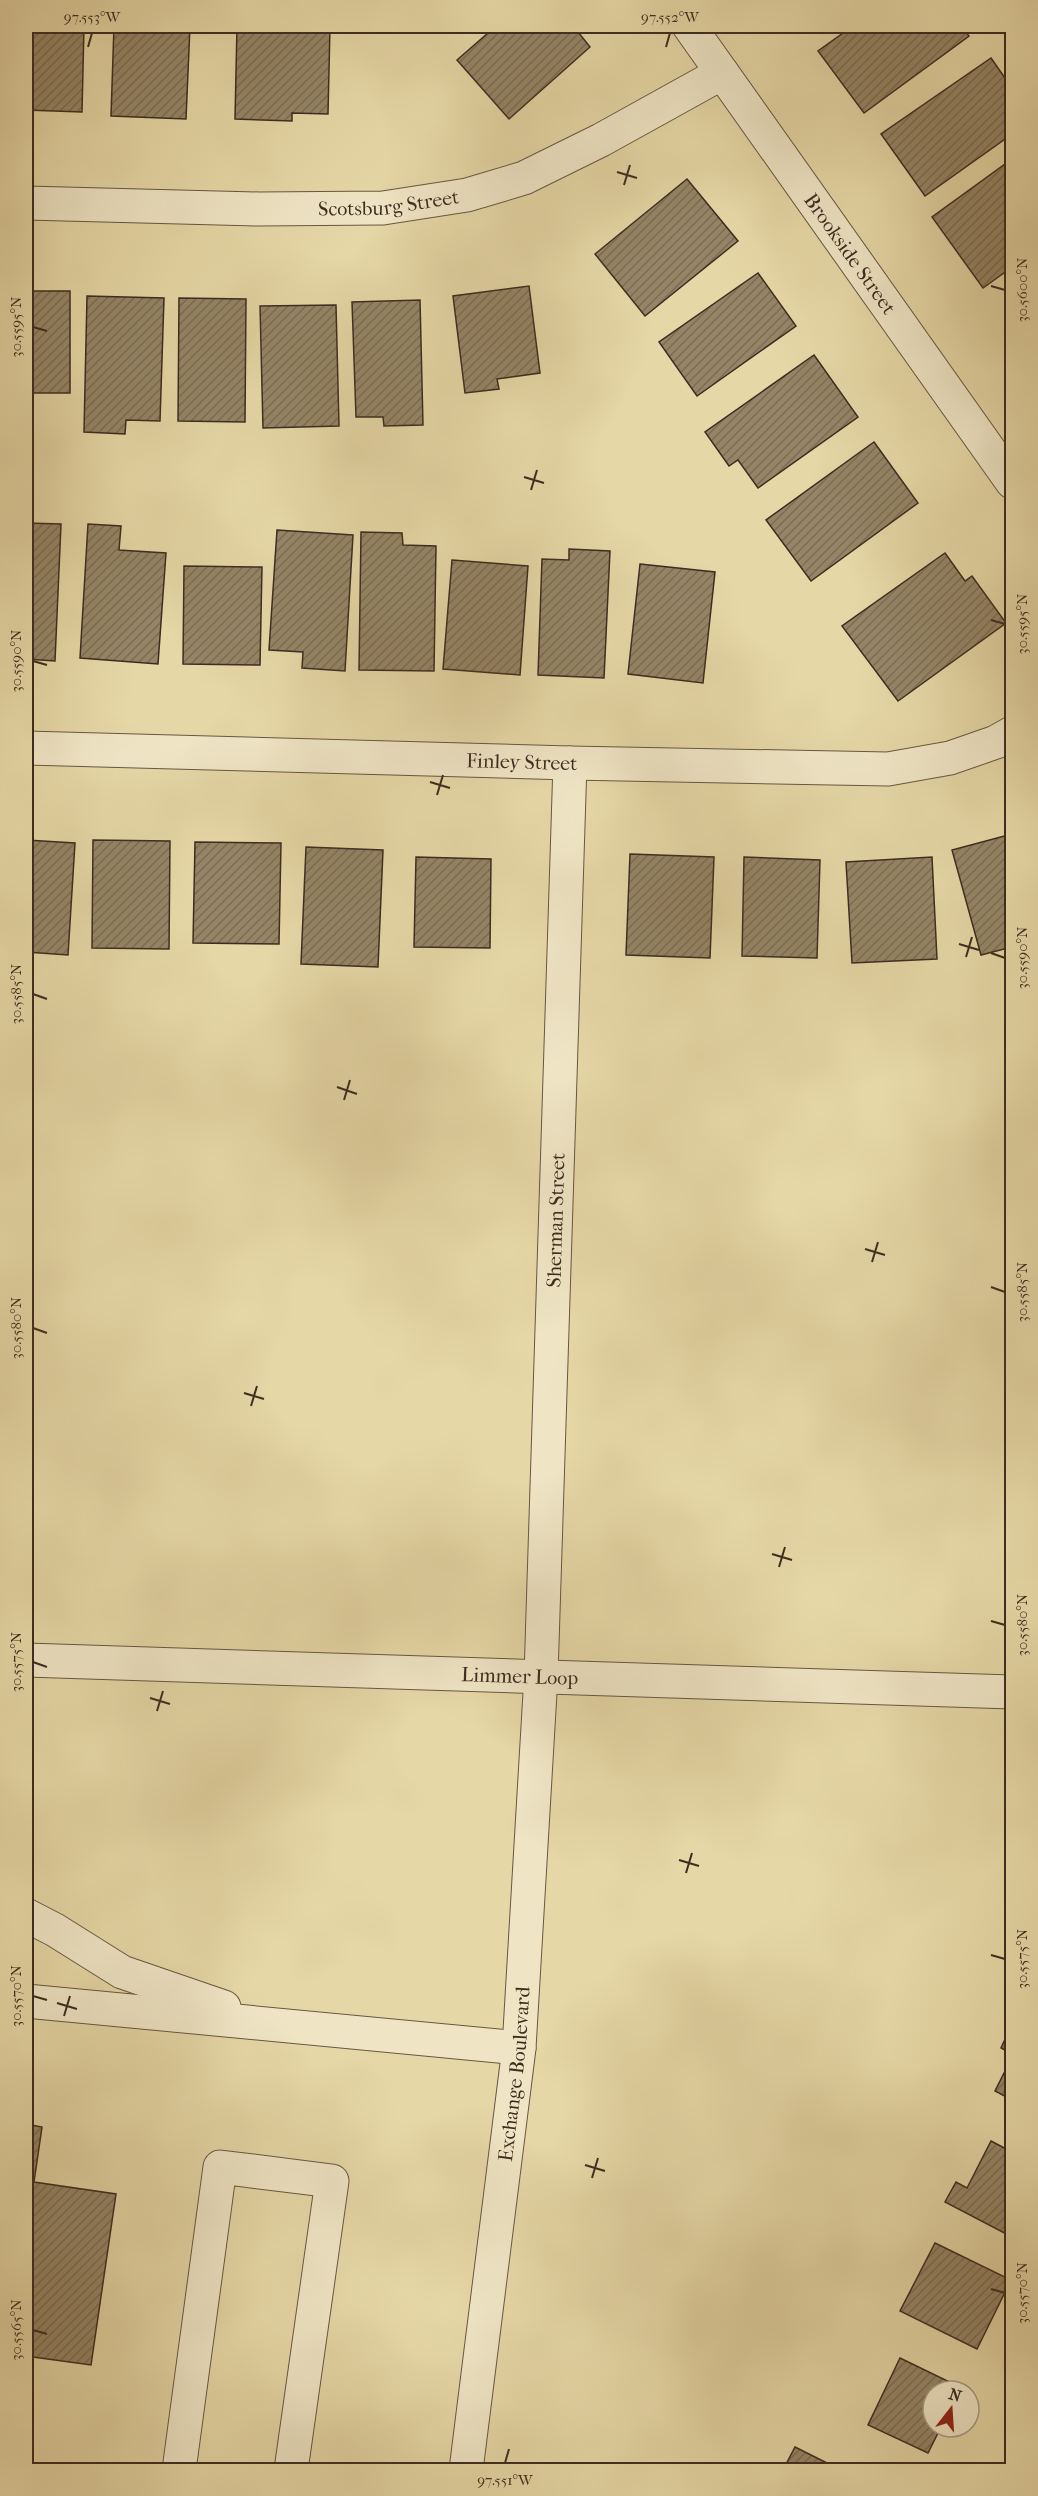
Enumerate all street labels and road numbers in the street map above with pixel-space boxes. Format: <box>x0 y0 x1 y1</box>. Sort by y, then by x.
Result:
street label: Scotsburg Street <box>318 185 461 220</box>
street label: Brookside Street <box>800 189 901 319</box>
street label: Finley Street <box>466 749 578 775</box>
street label: Sherman Street <box>542 1153 569 1288</box>
street label: Limmer Loop <box>461 1663 579 1689</box>
street label: Exchange Boulevard <box>493 1985 534 2163</box>

